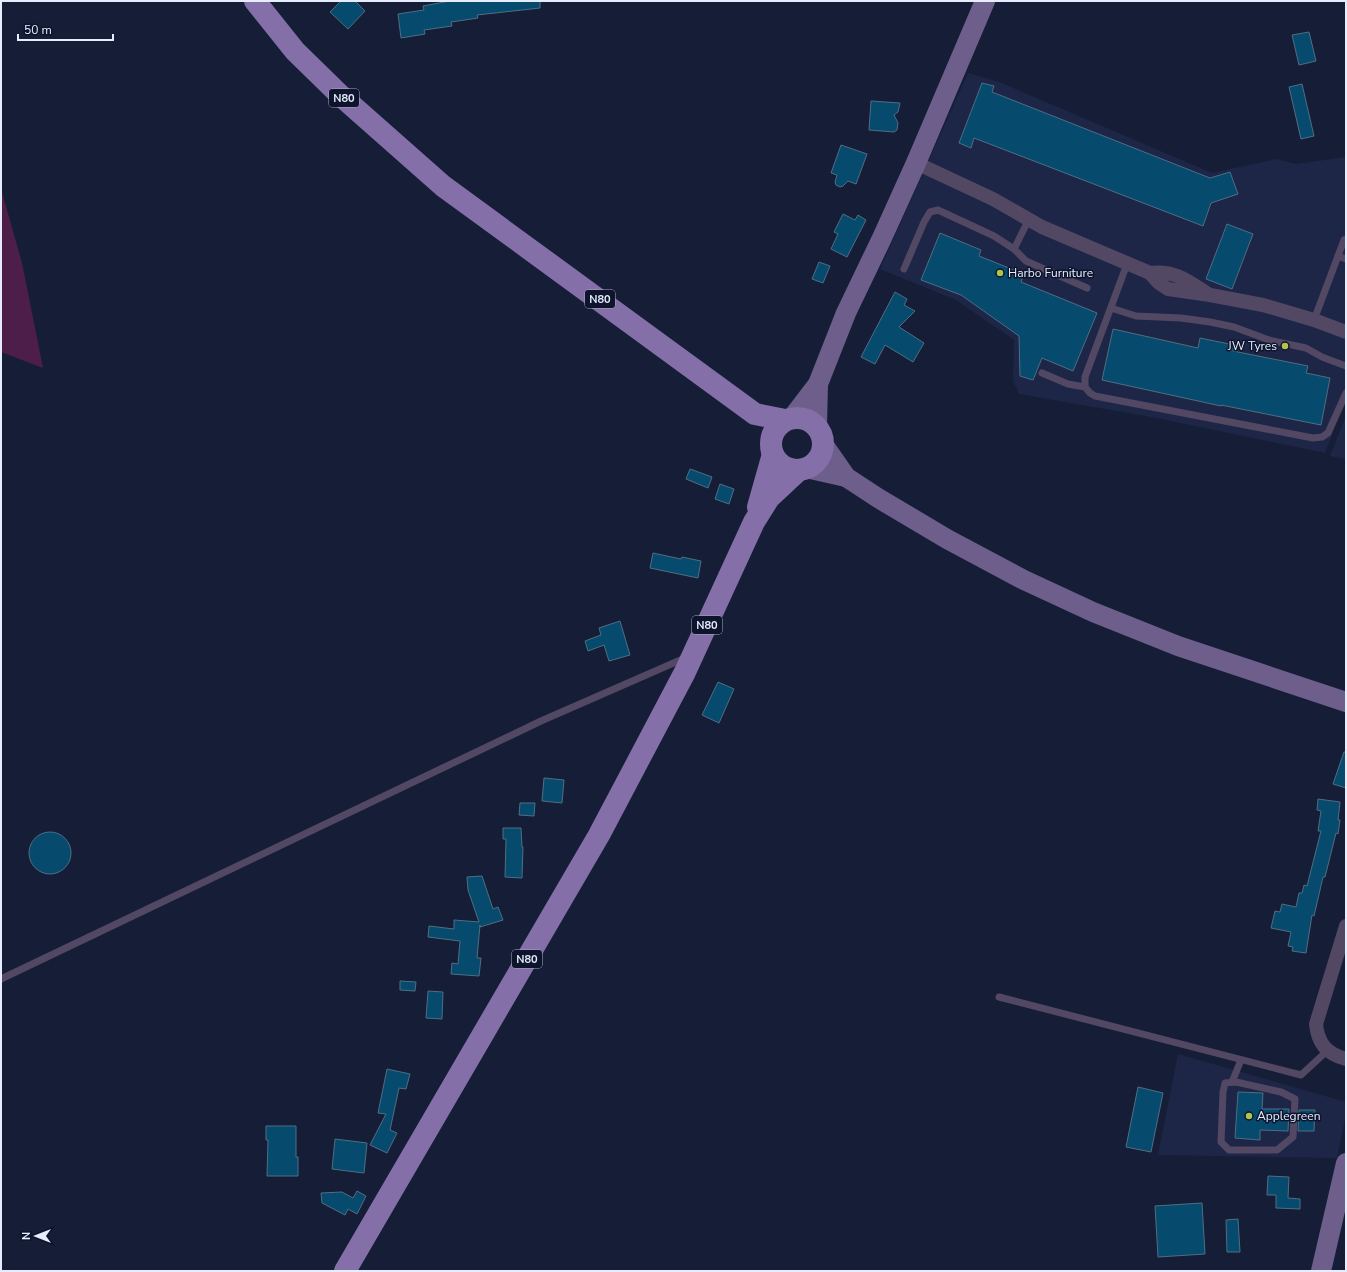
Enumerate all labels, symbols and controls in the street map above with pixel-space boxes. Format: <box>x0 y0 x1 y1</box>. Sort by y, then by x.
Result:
scale bar <box>18 16 113 42</box>
text: 50 m <box>24 22 52 38</box>
road number: N80 <box>329 89 359 107</box>
place label: Harbo Furniture <box>1008 265 1093 281</box>
marker: Harbo Furniture <box>995 268 1005 278</box>
road number: N80 <box>585 290 615 308</box>
place label: JW Tyres <box>1227 338 1277 354</box>
marker: JW Tyres <box>1280 341 1290 351</box>
road number: N80 <box>692 616 722 634</box>
road number: N80 <box>512 950 542 968</box>
place label: Applegreen <box>1257 1108 1320 1124</box>
marker: Applegreen <box>1244 1111 1254 1121</box>
north arrow <box>16 1216 56 1256</box>
text: N <box>19 1232 34 1240</box>

